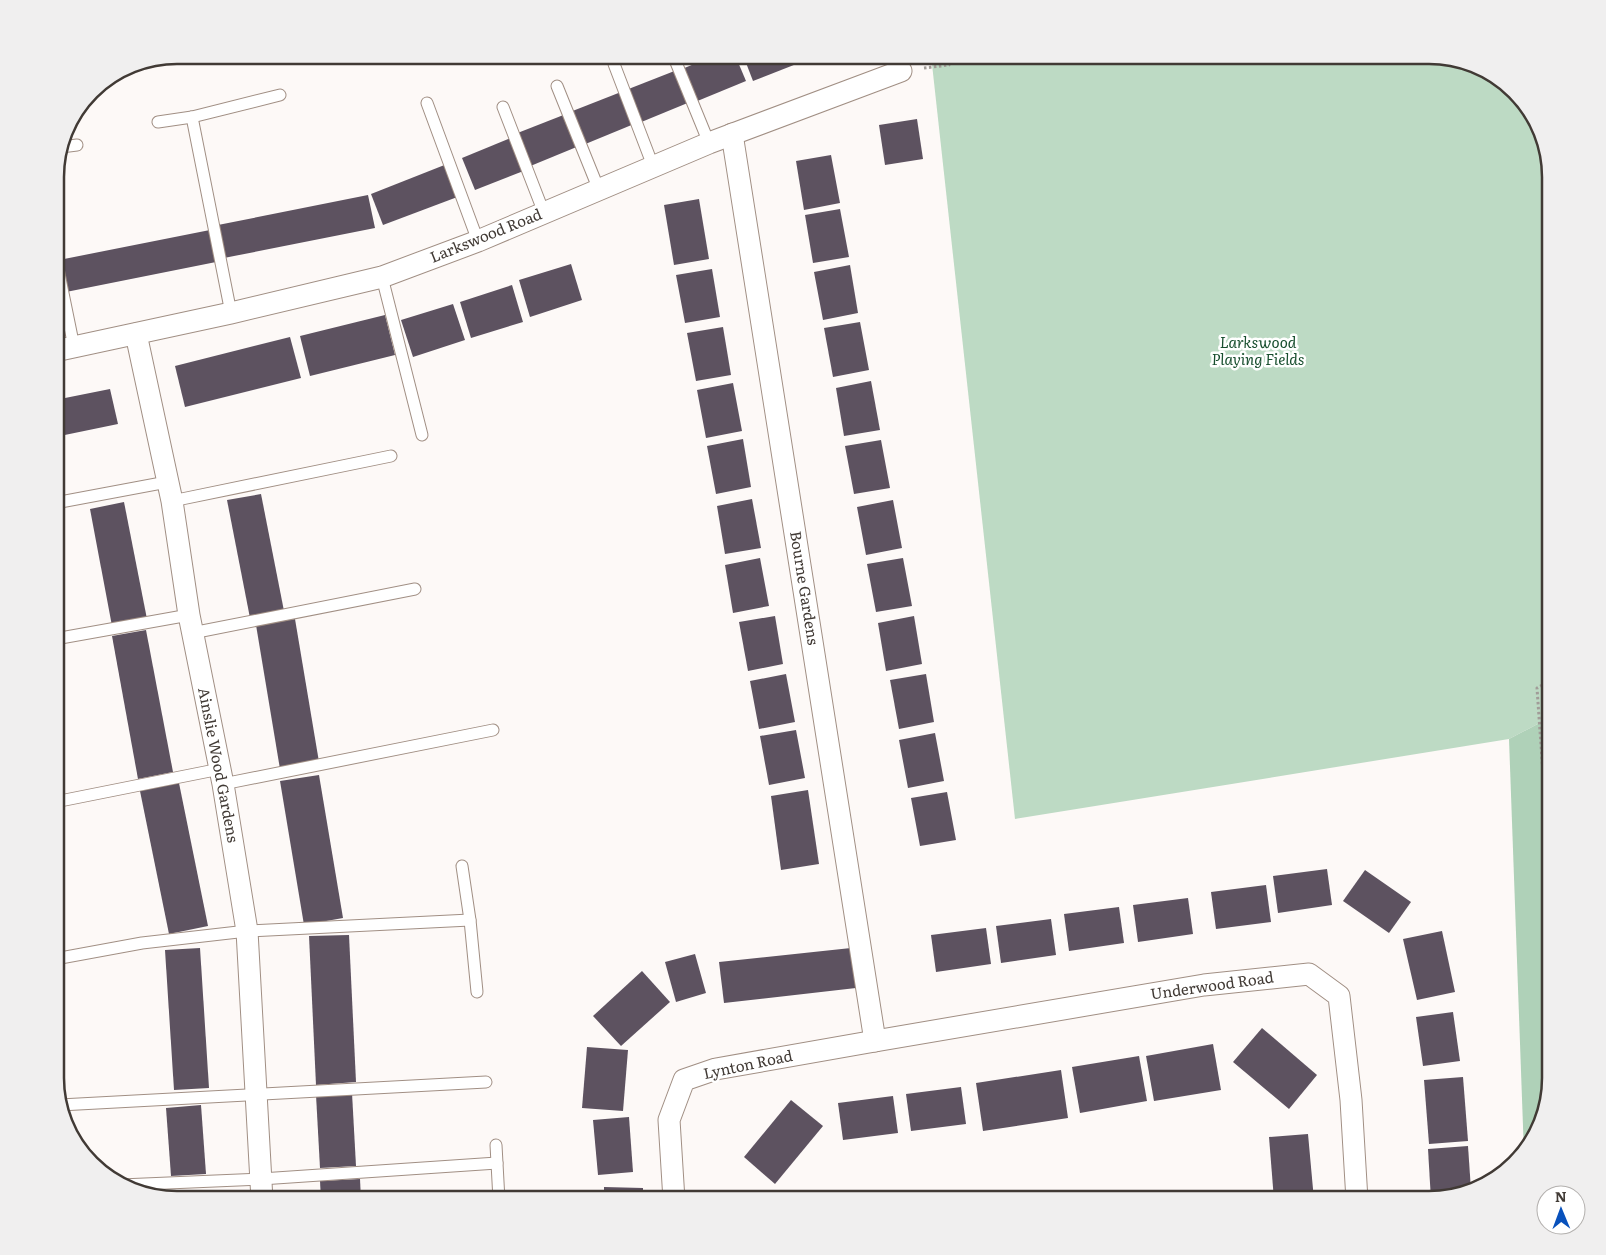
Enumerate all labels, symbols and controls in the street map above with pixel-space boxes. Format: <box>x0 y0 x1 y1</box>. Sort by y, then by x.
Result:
street label: Larkswood Road <box>426 202 545 268</box>
park label: Larkswood Playing Fields <box>1212 330 1304 370</box>
street label: Bourne Gardens <box>785 529 826 647</box>
street label: Ainslie Wood Gardens <box>193 685 246 844</box>
street label: Underwood Road <box>1149 964 1275 1005</box>
street label: Lynton Road <box>701 1043 794 1084</box>
north arrow <box>1536 1185 1586 1235</box>
text: N <box>1555 1186 1567 1206</box>

